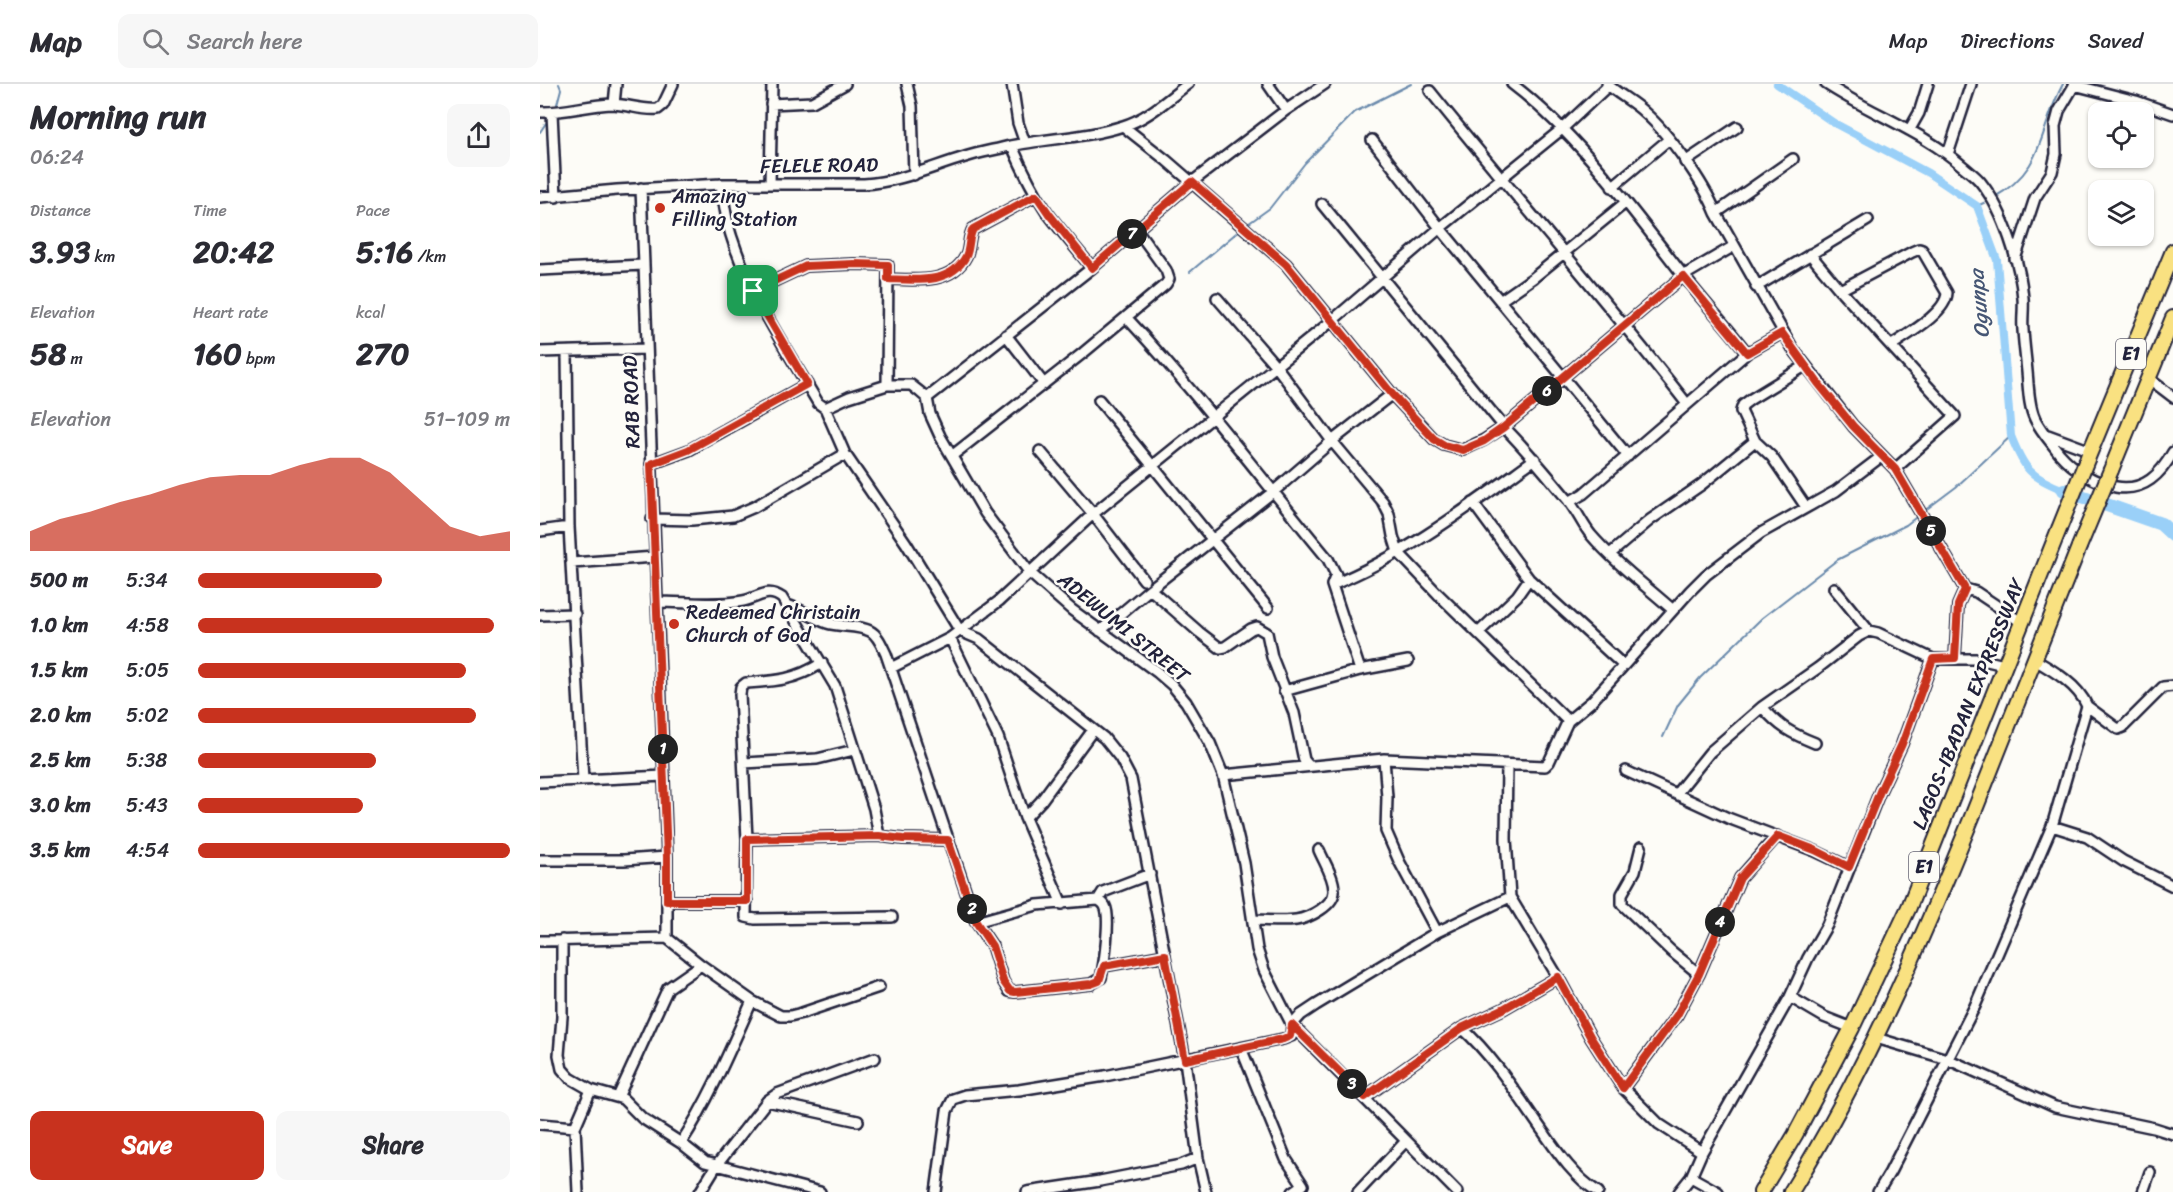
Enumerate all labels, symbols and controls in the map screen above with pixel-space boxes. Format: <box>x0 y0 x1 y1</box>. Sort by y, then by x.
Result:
search box <box>118 14 538 68</box>
text: Map <box>30 17 82 66</box>
text: Search here <box>187 22 303 61</box>
text: Map <box>1889 22 1927 60</box>
text: Directions <box>1960 22 2055 60</box>
text: Saved <box>2088 22 2143 60</box>
icon: search <box>139 25 172 58</box>
text: Morning run <box>30 88 206 146</box>
map controls <box>2088 102 2154 246</box>
button: locate <box>2088 102 2154 168</box>
button: share <box>447 104 510 167</box>
text: 06:24 <box>30 140 84 175</box>
street label: FELELE ROAD <box>760 147 878 184</box>
place label: Amazing Filling Station <box>671 179 798 237</box>
button: layers <box>2088 180 2154 246</box>
text: Distance <box>30 196 91 225</box>
text: Time <box>193 196 227 225</box>
text: Pace <box>356 196 390 225</box>
marker: Amazing Filling Station <box>653 201 667 215</box>
pin: 7 <box>1117 219 1147 249</box>
text: 7 <box>1127 219 1137 248</box>
text: 3.93 <box>30 225 90 279</box>
text: 20:42 <box>193 225 274 279</box>
text: 5:16 <box>356 225 413 279</box>
text: km <box>90 242 115 271</box>
text: /km <box>413 242 446 271</box>
pin <box>727 265 778 316</box>
water label: Ogunpa <box>1957 266 2001 340</box>
icon: arrive <box>736 274 769 307</box>
text: Elevation <box>30 298 95 327</box>
text: Heart rate <box>193 298 268 327</box>
text: kcal <box>356 298 385 327</box>
text: 58 <box>30 327 66 381</box>
text: 160 <box>193 327 242 381</box>
text: 270 <box>356 327 409 381</box>
road number: E1 <box>2116 339 2146 369</box>
text: m <box>66 344 83 373</box>
text: bpm <box>242 344 276 373</box>
street label: RAB ROAD <box>612 355 651 449</box>
pin: 6 <box>1532 376 1562 406</box>
text: 6 <box>1542 376 1552 405</box>
text: Elevation <box>30 402 111 437</box>
text: 51–109 m <box>424 402 510 437</box>
pin: 5 <box>1916 516 1946 546</box>
text: 5 <box>1926 516 1936 545</box>
street label: ADEWUMI STREET <box>1049 562 1199 693</box>
text: 500 m <box>30 563 88 598</box>
text: 5:34 <box>126 563 168 598</box>
street label: LAGOS-IBADAN EXPRESSWAY <box>1902 572 2036 835</box>
place label: Redeemed Christain Church of God <box>686 595 860 653</box>
text: 1.0 km <box>30 608 88 643</box>
text: 4:58 <box>126 608 169 643</box>
marker: Redeemed Christain Church of God <box>667 617 681 631</box>
text: 1.5 km <box>30 653 88 688</box>
text: 5:05 <box>126 653 169 688</box>
text: 2.0 km <box>30 698 91 733</box>
text: 5:02 <box>126 698 168 733</box>
pin: 1 <box>648 734 678 764</box>
text: 1 <box>660 734 666 763</box>
text: 2.5 km <box>30 743 91 778</box>
text: 5:38 <box>126 743 167 778</box>
text: 3.0 km <box>30 788 91 823</box>
text: 5:43 <box>126 788 168 823</box>
text: 3.5 km <box>30 833 90 868</box>
text: 4:54 <box>126 833 169 868</box>
road number: E1 <box>1909 852 1939 882</box>
pin: 2 <box>957 894 987 924</box>
text: 2 <box>967 894 977 923</box>
pin: 4 <box>1705 907 1735 937</box>
text: 4 <box>1715 907 1725 936</box>
pin: 3 <box>1337 1069 1367 1099</box>
text: 3 <box>1348 1069 1356 1098</box>
button: Save <box>30 1111 264 1180</box>
button: Share <box>276 1111 510 1180</box>

